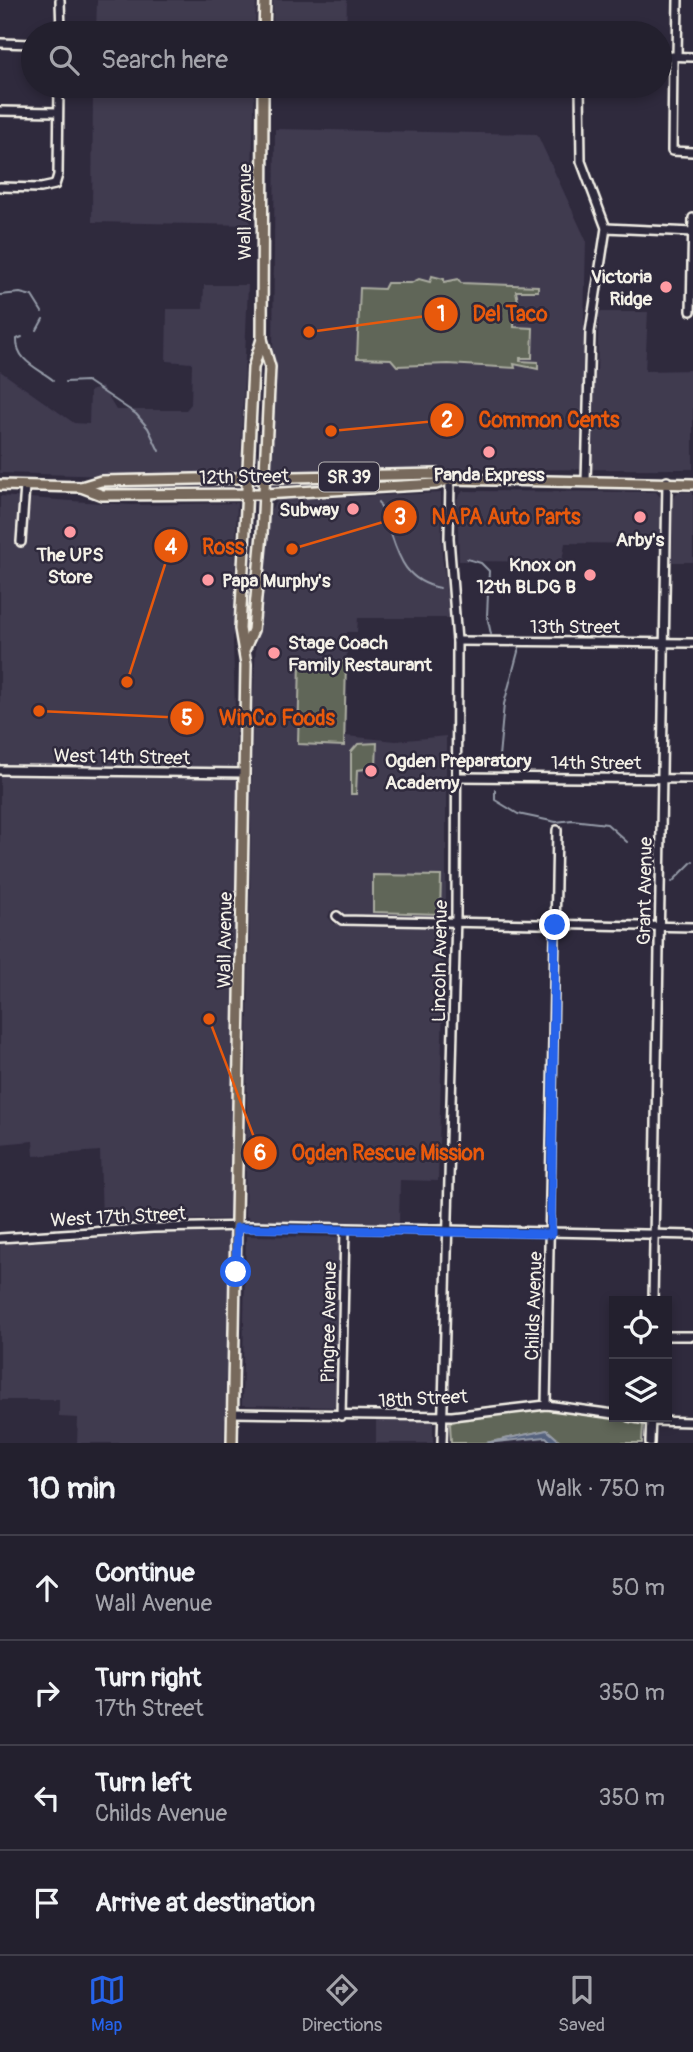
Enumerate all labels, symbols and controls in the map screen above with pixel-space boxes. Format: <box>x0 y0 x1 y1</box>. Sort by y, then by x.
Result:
search box <box>21 21 672 98</box>
icon: search <box>45 41 83 79</box>
text: Search here <box>101 44 228 76</box>
street label: Wall Avenue <box>233 163 257 260</box>
place label: Victoria Ridge <box>591 265 653 311</box>
marker: Victoria Ridge <box>658 279 674 295</box>
callout: Del Taco <box>423 293 562 335</box>
text: 1 <box>437 301 445 328</box>
text: Del Taco <box>472 301 548 328</box>
callout: Common Cents <box>429 399 633 441</box>
text: 2 <box>441 407 453 434</box>
text: Common Cents <box>479 407 620 434</box>
marker: Panda Express <box>481 444 497 460</box>
road number: SR 39 <box>319 462 379 491</box>
place label: Panda Express <box>433 463 545 487</box>
street label: 12th Street <box>199 464 290 490</box>
callout: NAPA Auto Parts <box>383 496 594 538</box>
place label: Subway <box>279 498 340 522</box>
marker: Subway <box>345 501 361 517</box>
text: 3 <box>394 504 406 531</box>
text: NAPA Auto Parts <box>432 504 581 531</box>
marker: Arby's <box>632 509 648 525</box>
marker: The UPS Store <box>62 524 78 540</box>
callout: Ross <box>153 525 258 567</box>
place label: Arby's <box>616 528 665 552</box>
text: 4 <box>165 534 178 561</box>
text: Ross <box>202 534 245 561</box>
place label: The UPS Store <box>35 543 104 589</box>
place label: Knox on 12th BLDG B <box>476 553 576 599</box>
marker: Knox on 12th BLDG B <box>582 567 598 583</box>
place label: Papa Murphy's <box>222 569 331 593</box>
marker: Papa Murphy's <box>200 572 216 588</box>
street label: 13th Street <box>530 615 620 639</box>
place label: Stage Coach Family Restaurant <box>288 631 433 677</box>
marker: Stage Coach Family Restaurant <box>266 645 282 661</box>
callout: WinCo Foods <box>170 697 349 739</box>
text: 5 <box>181 705 193 732</box>
text: WinCo Foods <box>219 705 336 732</box>
street label: West 14th Street <box>54 744 191 770</box>
place label: Ogden Preparatory Academy <box>385 749 532 795</box>
street label: 14th Street <box>551 751 642 775</box>
marker: Ogden Preparatory Academy <box>363 763 379 779</box>
street label: Grant Avenue <box>632 836 658 945</box>
street label: Wall Avenue <box>212 891 238 989</box>
street label: Lincoln Avenue <box>427 899 453 1022</box>
route end <box>539 909 570 940</box>
callout: Ogden Rescue Mission <box>243 1132 499 1174</box>
text: 6 <box>254 1140 266 1167</box>
text: Ogden Rescue Mission <box>291 1140 485 1167</box>
street label: West 17th Street <box>50 1201 187 1233</box>
street label: Childs Avenue <box>520 1250 548 1361</box>
route start <box>220 1256 251 1287</box>
street label: Pingree Avenue <box>316 1260 342 1383</box>
map controls <box>609 1296 672 1422</box>
button: locate <box>609 1296 672 1359</box>
button: layers <box>609 1359 672 1422</box>
street label: 18th Street <box>378 1385 469 1413</box>
text: 10 min <box>28 1470 115 1507</box>
text: Walk · 750 m <box>536 1474 665 1503</box>
text: Continue <box>95 1557 195 1589</box>
icon: ahead <box>28 1569 66 1607</box>
text: 50 m <box>611 1573 665 1602</box>
text: Wall Avenue <box>95 1589 212 1618</box>
text: Turn right <box>95 1662 201 1694</box>
icon: right <box>28 1674 66 1712</box>
text: 350 m <box>599 1678 665 1707</box>
text: 17th Street <box>95 1694 204 1723</box>
text: Turn left <box>95 1767 191 1799</box>
icon: left <box>28 1779 66 1817</box>
text: 350 m <box>599 1783 665 1812</box>
text: Childs Avenue <box>95 1799 227 1828</box>
icon: arrive <box>28 1884 66 1922</box>
text: Arrive at destination <box>95 1887 315 1919</box>
tab: Map <box>88 1971 126 2037</box>
tab: Directions <box>302 1971 382 2037</box>
tab: Saved <box>558 1971 605 2037</box>

